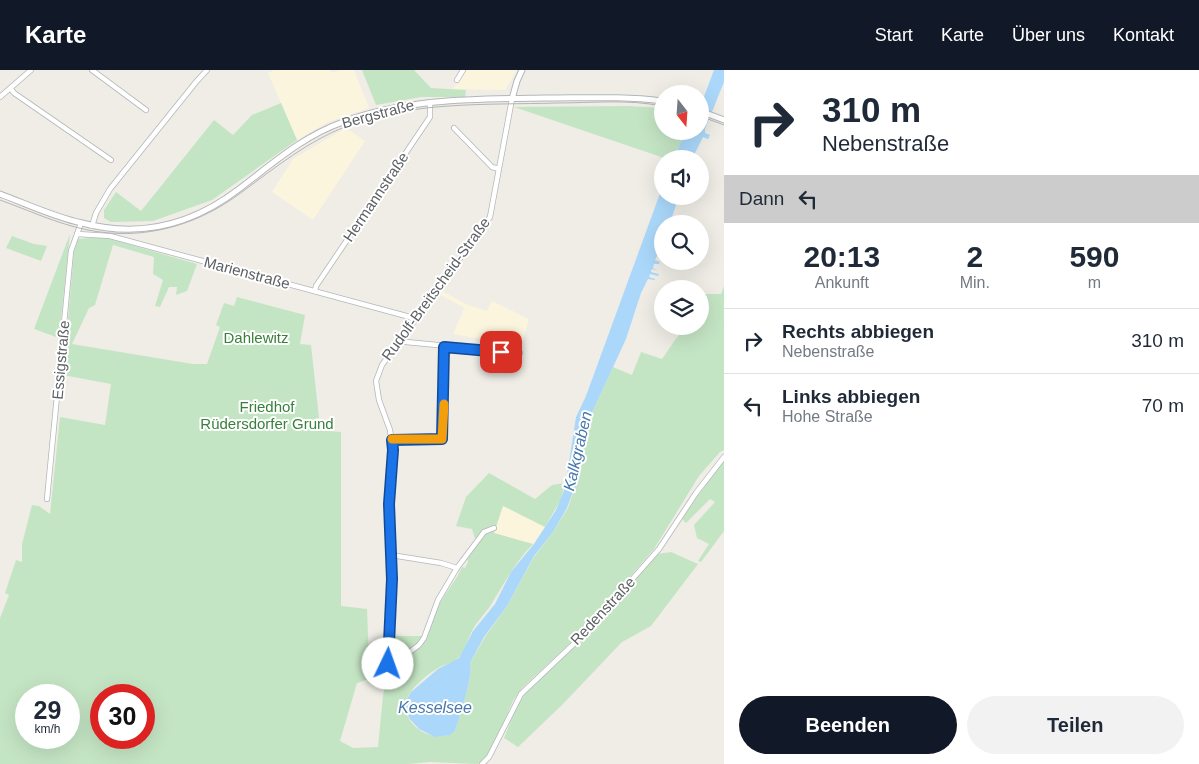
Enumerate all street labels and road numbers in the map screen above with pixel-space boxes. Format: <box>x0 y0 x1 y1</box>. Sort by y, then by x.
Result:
street label: Bergstraße <box>340 96 416 131</box>
street label: Hermannstraße <box>339 149 412 245</box>
street label: Rudolf-Breitscheid-Straße <box>378 214 493 364</box>
street label: Marienstraße <box>202 253 292 292</box>
street label: Essigstraße <box>49 320 72 400</box>
street label: Redenstraße <box>567 573 638 648</box>

